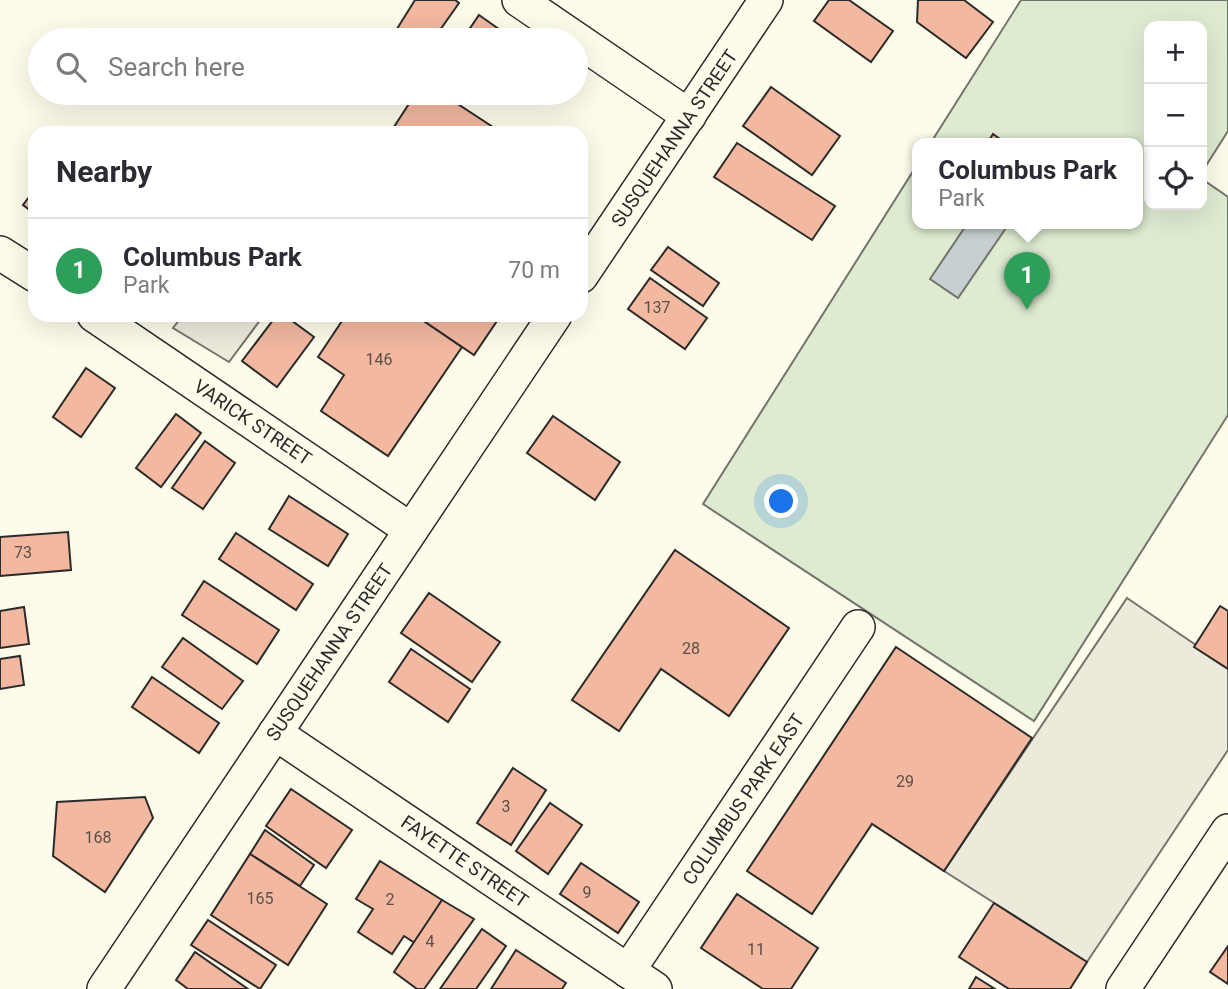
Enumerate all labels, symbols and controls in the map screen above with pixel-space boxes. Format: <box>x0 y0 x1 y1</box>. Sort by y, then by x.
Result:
map controls <box>1144 21 1207 210</box>
button: + <box>1144 21 1207 84</box>
search box <box>28 28 588 105</box>
street label: SUSQUEHANNA STREET <box>606 45 742 231</box>
icon: search <box>52 48 90 86</box>
text: Search here <box>108 52 245 82</box>
button: − <box>1144 84 1207 147</box>
popup <box>912 138 1143 229</box>
button: locate <box>1144 147 1207 210</box>
text: Nearby <box>56 154 152 189</box>
text: Columbus Park <box>938 155 1117 185</box>
text: Park <box>938 185 985 212</box>
text: Columbus Park <box>123 242 302 272</box>
pin: 1 <box>1004 252 1050 310</box>
text: 1 <box>72 257 86 284</box>
text: 70 m <box>508 257 560 284</box>
text: Park <box>123 272 169 299</box>
house number: 137 <box>644 298 670 317</box>
house number: 146 <box>366 350 392 369</box>
street label: VARICK STREET <box>189 375 316 470</box>
your location <box>764 484 798 518</box>
house number: 73 <box>14 543 32 562</box>
street label: SUSQUEHANNA STREET <box>261 559 397 745</box>
house number: 28 <box>682 639 700 658</box>
street label: COLUMBUS PARK EAST <box>678 709 809 889</box>
house number: 29 <box>896 772 914 791</box>
house number: 3 <box>502 797 511 816</box>
street label: FAYETTE STREET <box>397 810 533 913</box>
house number: 168 <box>85 828 111 847</box>
house number: 9 <box>583 883 592 902</box>
house number: 165 <box>247 889 273 908</box>
house number: 2 <box>386 890 395 909</box>
house number: 4 <box>426 932 435 951</box>
house number: 11 <box>747 940 765 959</box>

